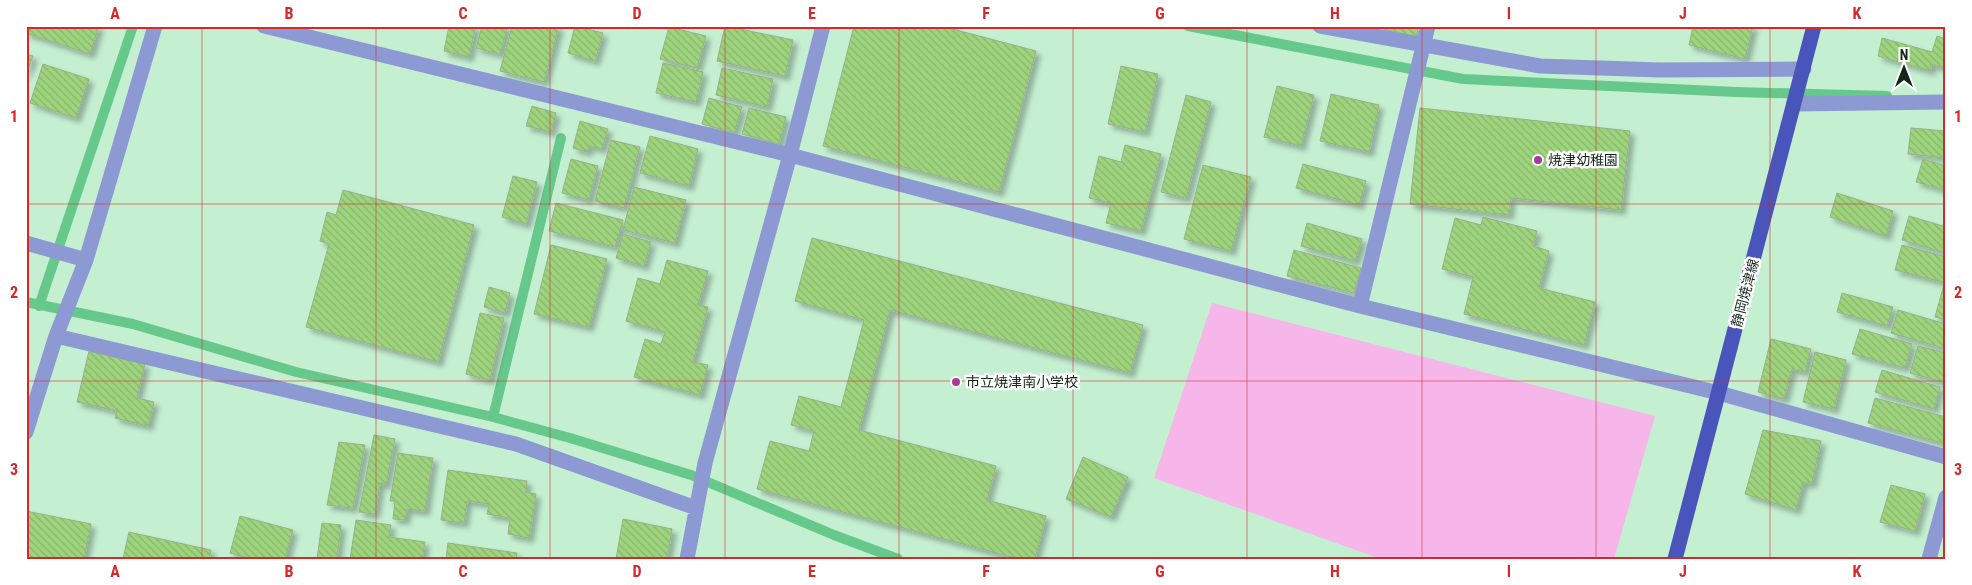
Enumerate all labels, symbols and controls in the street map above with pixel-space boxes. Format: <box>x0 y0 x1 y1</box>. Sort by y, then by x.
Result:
text: A <box>110 4 120 23</box>
text: B <box>285 4 294 23</box>
text: C <box>458 4 468 23</box>
text: D <box>632 4 642 23</box>
text: E <box>808 4 816 23</box>
text: F <box>982 4 990 23</box>
text: G <box>1155 4 1165 23</box>
text: H <box>1330 4 1340 23</box>
text: I <box>1507 4 1511 23</box>
text: J <box>1679 4 1687 23</box>
text: K <box>1853 4 1862 23</box>
north arrow <box>1880 42 1930 92</box>
text: N <box>1900 47 1908 63</box>
text: 1 <box>10 107 18 126</box>
text: 1 <box>1954 107 1962 126</box>
place label: 焼津幼稚園 <box>1548 152 1618 168</box>
marker: 焼津幼稚園 <box>1532 154 1544 166</box>
street label: 静岡焼津線 <box>1728 257 1762 329</box>
text: 2 <box>10 283 18 302</box>
text: 2 <box>1954 283 1962 302</box>
place label: 市立焼津南小学校 <box>966 374 1078 390</box>
marker: 市立焼津南小学校 <box>950 376 962 388</box>
text: 3 <box>10 460 18 479</box>
text: 3 <box>1954 460 1962 479</box>
text: A <box>110 562 120 581</box>
text: B <box>285 562 294 581</box>
text: C <box>458 562 468 581</box>
text: D <box>632 562 642 581</box>
text: E <box>808 562 816 581</box>
text: F <box>982 562 990 581</box>
text: G <box>1155 562 1165 581</box>
text: H <box>1330 562 1340 581</box>
text: I <box>1507 562 1511 581</box>
text: J <box>1679 562 1687 581</box>
text: K <box>1853 562 1862 581</box>

